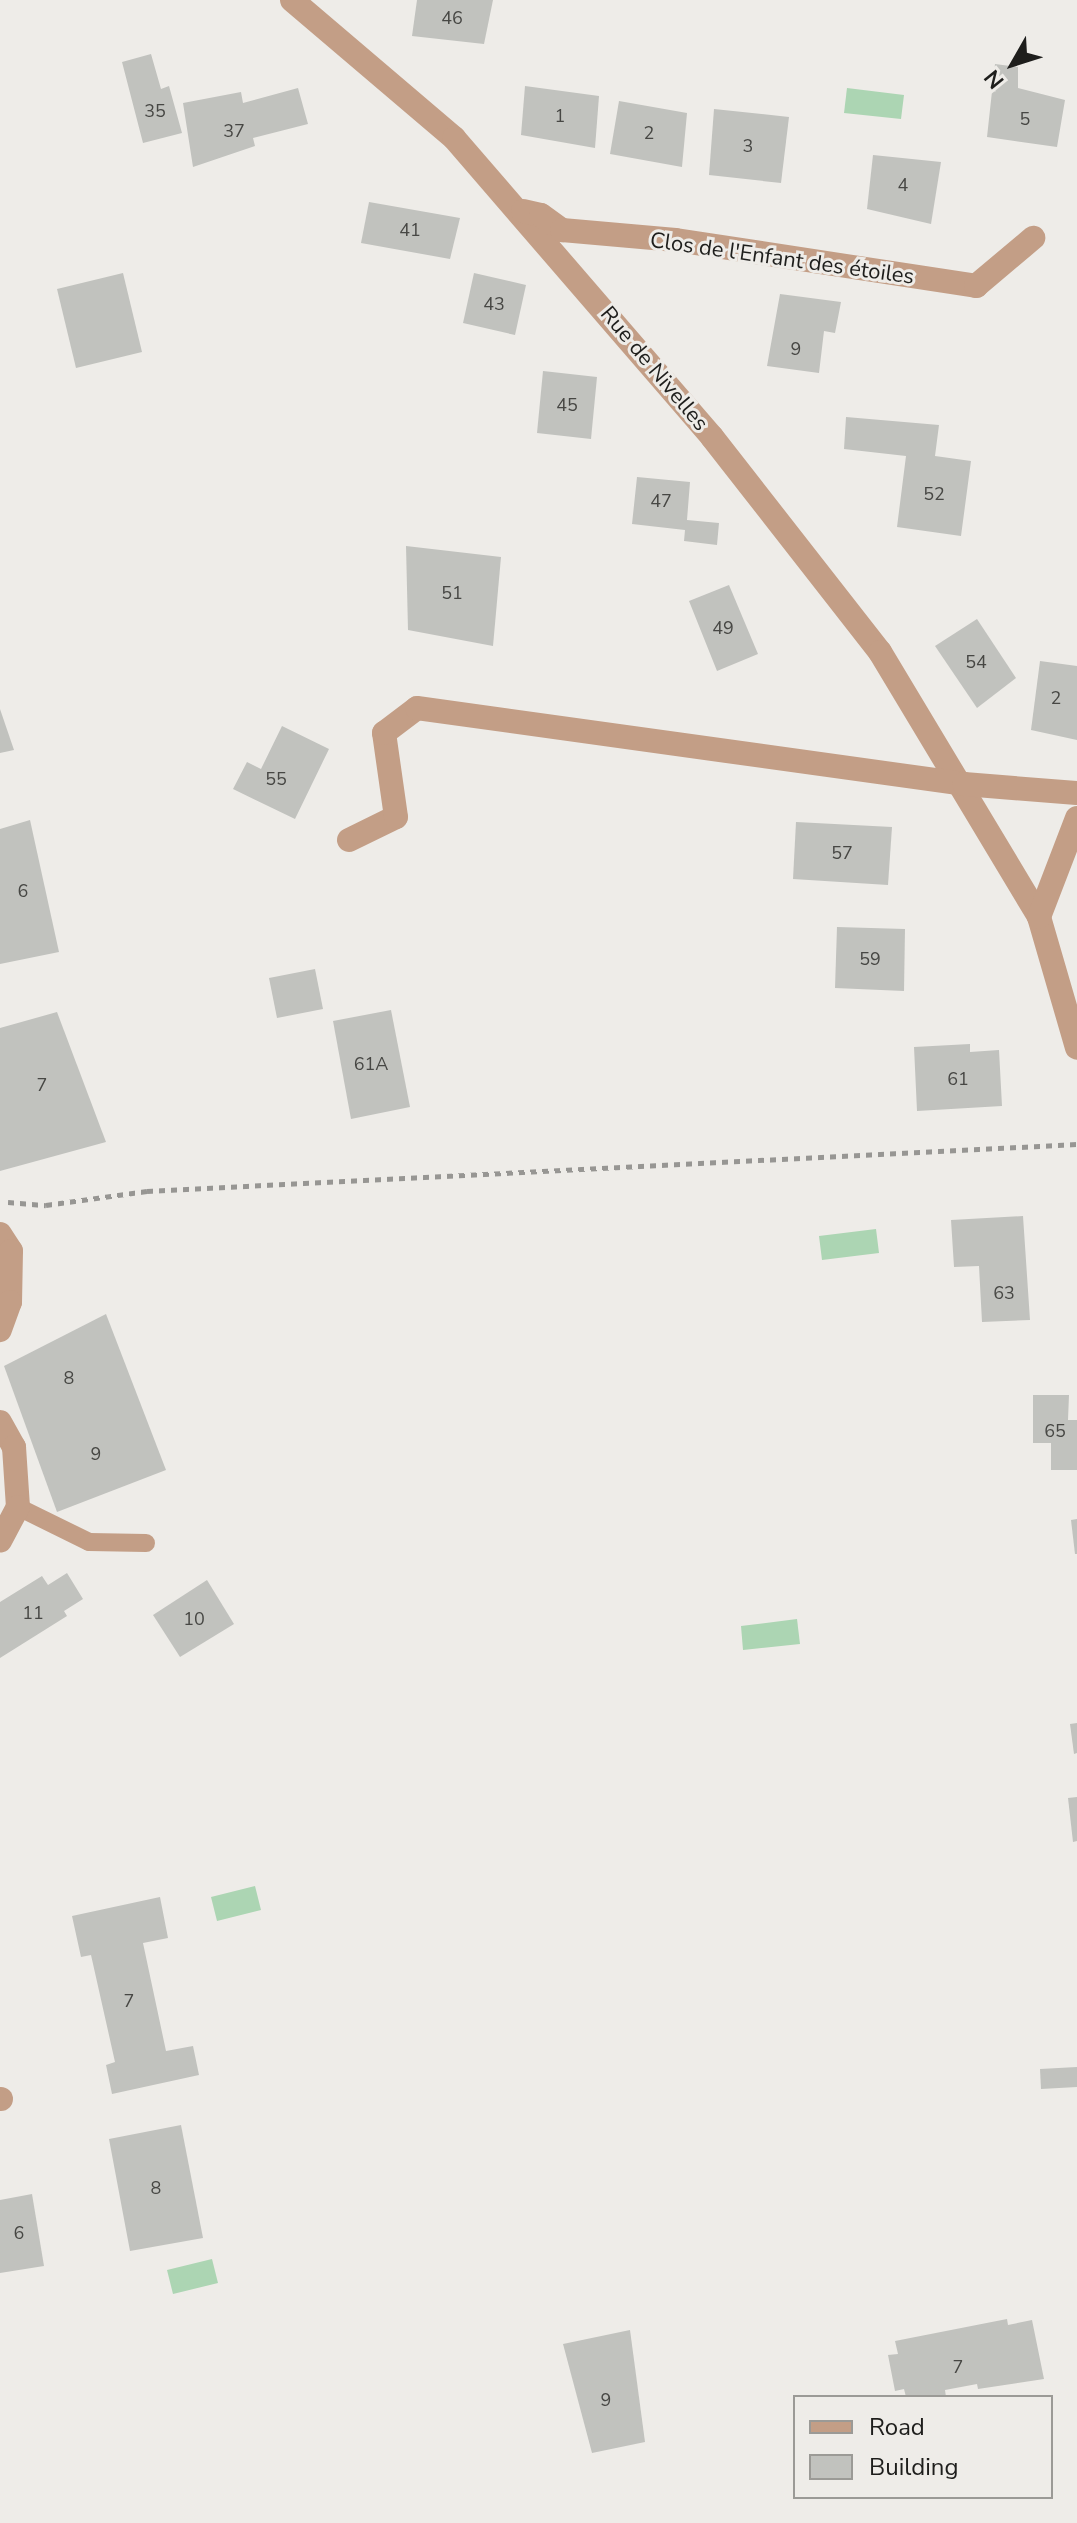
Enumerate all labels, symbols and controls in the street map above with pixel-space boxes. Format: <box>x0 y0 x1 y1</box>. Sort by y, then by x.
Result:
house number: 46 <box>441 7 463 29</box>
north arrow <box>973 24 1053 104</box>
text: N <box>978 63 1011 95</box>
house number: 35 <box>144 100 166 122</box>
house number: 1 <box>555 105 565 127</box>
house number: 5 <box>1020 108 1030 130</box>
house number: 37 <box>223 120 245 142</box>
house number: 2 <box>644 122 654 144</box>
house number: 3 <box>743 135 753 157</box>
house number: 4 <box>898 174 908 196</box>
house number: 41 <box>399 219 421 241</box>
street label: Clos de l'Enfant des étoiles <box>648 227 916 291</box>
house number: 43 <box>483 293 505 315</box>
street label: Rue de Nivelles <box>594 302 714 436</box>
house number: 9 <box>791 338 801 360</box>
house number: 45 <box>556 394 578 416</box>
house number: 52 <box>923 483 945 505</box>
house number: 47 <box>650 490 672 512</box>
house number: 51 <box>441 582 463 604</box>
house number: 49 <box>712 617 734 639</box>
house number: 54 <box>965 651 987 673</box>
house number: 2 <box>1051 687 1061 709</box>
house number: 55 <box>265 768 287 790</box>
house number: 57 <box>831 842 853 864</box>
house number: 6 <box>18 880 28 902</box>
house number: 59 <box>859 948 881 970</box>
house number: 61A <box>354 1053 388 1075</box>
house number: 61 <box>947 1068 969 1090</box>
house number: 7 <box>37 1074 47 1096</box>
house number: 63 <box>993 1282 1015 1304</box>
house number: 8 <box>64 1367 74 1389</box>
house number: 65 <box>1044 1420 1066 1442</box>
house number: 9 <box>91 1443 101 1465</box>
house number: 11 <box>22 1602 44 1624</box>
house number: 10 <box>183 1608 205 1630</box>
house number: 7 <box>124 1990 134 2012</box>
house number: 8 <box>151 2177 161 2199</box>
house number: 6 <box>14 2222 24 2244</box>
house number: 7 <box>953 2356 963 2378</box>
house number: 9 <box>601 2389 611 2411</box>
legend <box>793 2395 1053 2499</box>
text: Road <box>869 2411 925 2443</box>
text: Building <box>869 2451 959 2483</box>

